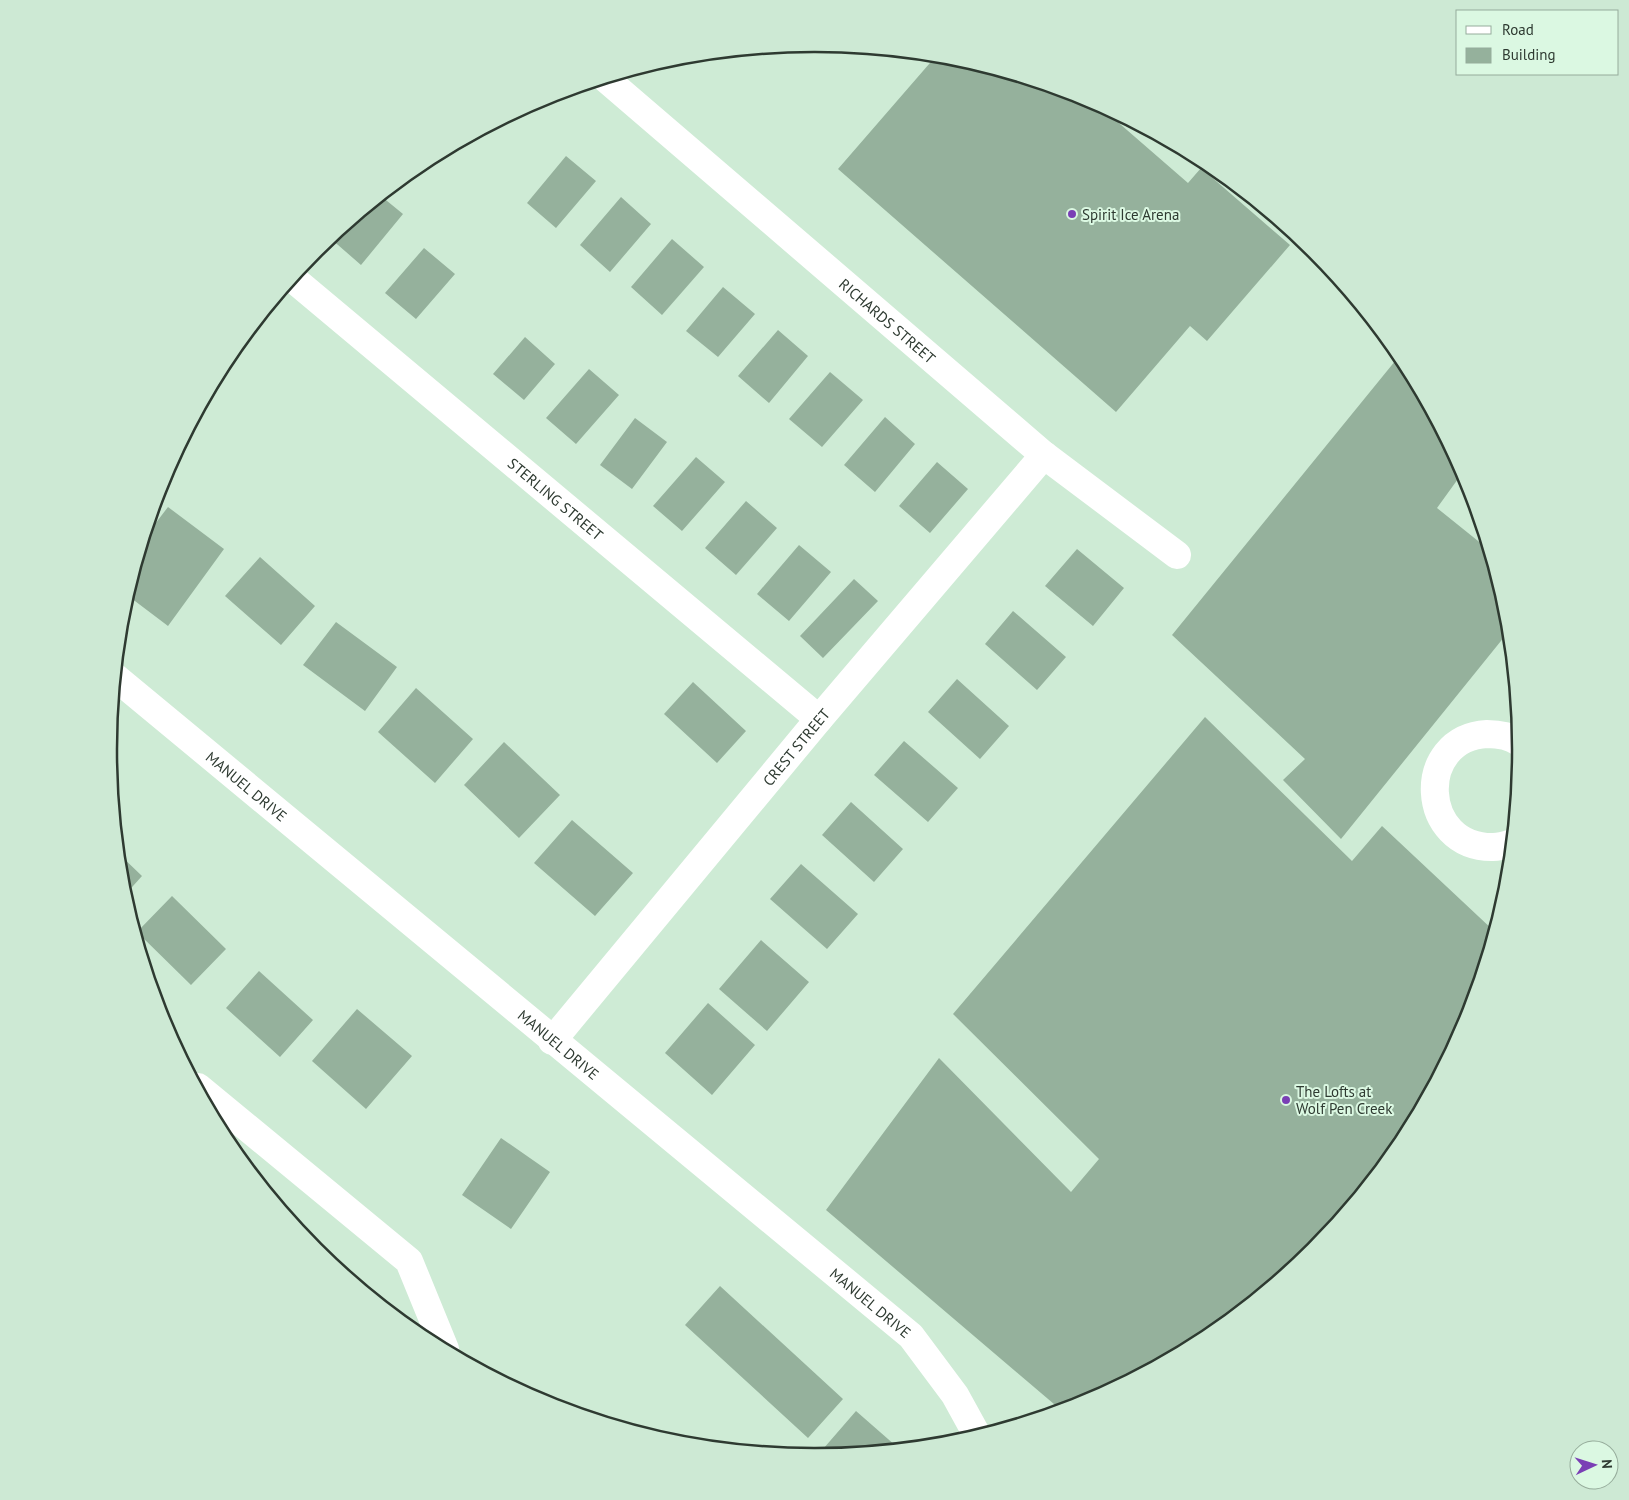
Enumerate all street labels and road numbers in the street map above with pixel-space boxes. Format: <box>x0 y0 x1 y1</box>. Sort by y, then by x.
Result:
street label: RICHARDS STREET <box>835 274 940 368</box>
street label: STERLING STREET <box>504 453 608 544</box>
street label: CREST STREET <box>758 704 834 790</box>
street label: MANUEL DRIVE <box>202 747 291 825</box>
street label: MANUEL DRIVE <box>514 1005 603 1083</box>
street label: MANUEL DRIVE <box>826 1264 915 1342</box>

